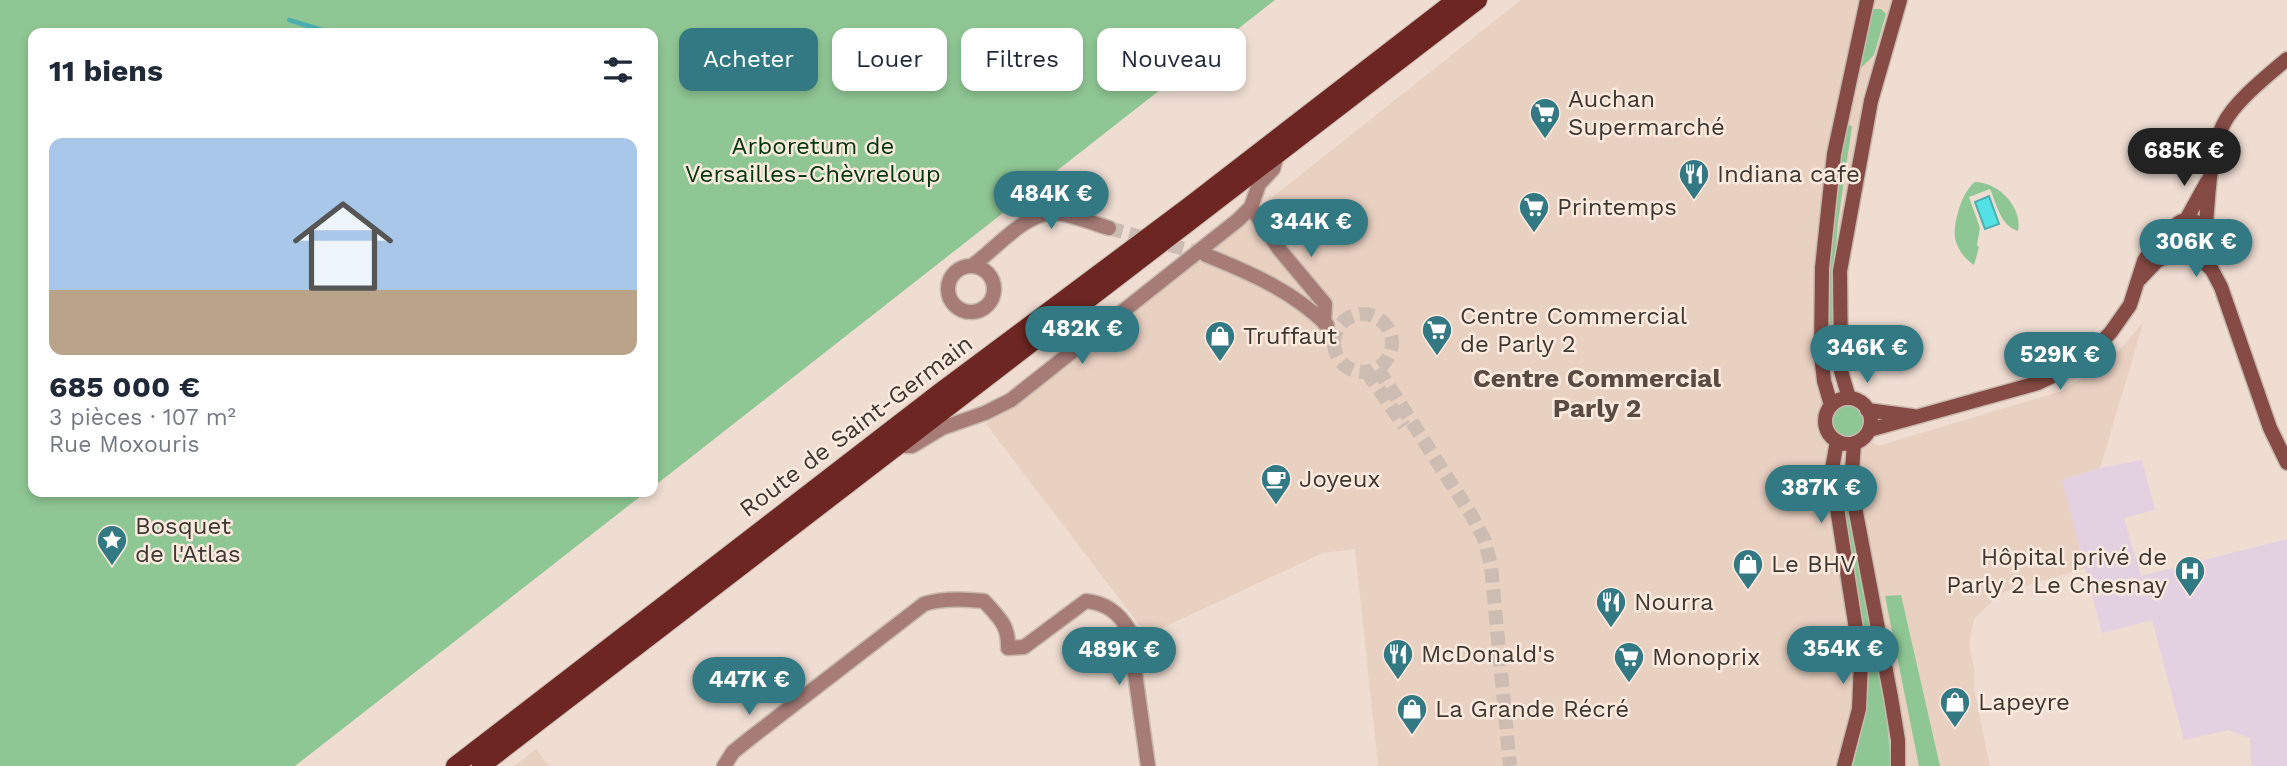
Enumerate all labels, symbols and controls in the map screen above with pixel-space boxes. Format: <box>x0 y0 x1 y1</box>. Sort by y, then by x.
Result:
chip: Acheter <box>679 28 818 91</box>
chip: Louer <box>832 28 947 91</box>
chip: Filtres <box>961 28 1083 91</box>
chip: Nouveau <box>1097 28 1246 91</box>
icon: filters <box>599 51 637 89</box>
text: 11 biens <box>49 53 163 88</box>
place label: Auchan Supermarché <box>1568 85 1725 141</box>
supermarket icon: Auchan Supermarché <box>1528 96 1562 140</box>
pin: 685K € <box>2127 128 2241 188</box>
park label: Arboretum de Versailles-Chèvreloup <box>685 132 941 188</box>
text: 685K € <box>2144 137 2224 164</box>
restaurant icon: Indiana cafe <box>1677 157 1711 201</box>
place label: Indiana cafe <box>1717 160 1860 188</box>
pin: 484K € <box>994 172 1108 231</box>
text: 484K € <box>1010 180 1092 207</box>
icon: home <box>280 183 406 309</box>
supermarket icon: Printemps <box>1517 190 1551 234</box>
place label: Printemps <box>1557 193 1677 221</box>
pin: 344K € <box>1254 200 1368 259</box>
text: 344K € <box>1270 208 1352 235</box>
pin: 306K € <box>2139 219 2253 279</box>
text: 306K € <box>2155 228 2237 255</box>
place label: Centre Commercial de Parly 2 <box>1460 302 1688 358</box>
pin: 482K € <box>1025 306 1139 366</box>
supermarket icon: Centre Commercial de Parly 2 <box>1420 313 1454 357</box>
text: 482K € <box>1041 315 1123 342</box>
shop icon: Truffaut <box>1203 319 1237 363</box>
place label: Truffaut <box>1243 322 1337 350</box>
pin: 346K € <box>1810 326 1924 385</box>
street label: Route de Saint-Germain <box>734 329 978 523</box>
pin: 529K € <box>2003 332 2117 392</box>
text: 346K € <box>1826 334 1908 361</box>
text: 529K € <box>2020 341 2100 368</box>
district label: Centre Commercial Parly 2 <box>1473 363 1721 423</box>
text: 685 000 € <box>49 369 200 404</box>
text: 3 pièces · 107 m² <box>49 404 236 431</box>
text: Rue Moxouris <box>49 431 200 458</box>
cafe icon: Joyeux <box>1259 462 1293 506</box>
place label: Joyeux <box>1299 465 1380 493</box>
pin: 387K € <box>1764 466 1878 525</box>
text: 387K € <box>1781 474 1861 501</box>
place label: Bosquet de l'Atlas <box>135 512 241 568</box>
place icon: Bosquet de l'Atlas <box>95 523 129 567</box>
place label: Hôpital privé de Parly 2 Le Chesnay <box>1946 543 2168 599</box>
shop icon: Le BHV <box>1731 547 1765 591</box>
place label: Le BHV <box>1771 550 1856 578</box>
hospital icon: Hôpital privé de Parly 2 Le Chesnay <box>2173 554 2207 598</box>
restaurant icon: Nourra <box>1594 585 1628 629</box>
place label: Nourra <box>1634 588 1713 616</box>
pin: 354K € <box>1786 626 1900 686</box>
pin: 489K € <box>1062 628 1176 687</box>
text: 354K € <box>1803 635 1883 662</box>
text: 489K € <box>1078 636 1160 663</box>
restaurant icon: McDonald's <box>1381 637 1415 681</box>
place label: McDonald's <box>1421 640 1555 668</box>
supermarket icon: Monoprix <box>1612 640 1646 684</box>
place label: Monoprix <box>1652 643 1760 671</box>
pin: 447K € <box>692 658 806 717</box>
text: 447K € <box>708 666 790 693</box>
shop icon: Lapeyre <box>1938 685 1972 729</box>
place label: Lapeyre <box>1978 688 2070 716</box>
shop icon: La Grande Récré <box>1395 692 1429 736</box>
place label: La Grande Récré <box>1435 695 1629 723</box>

